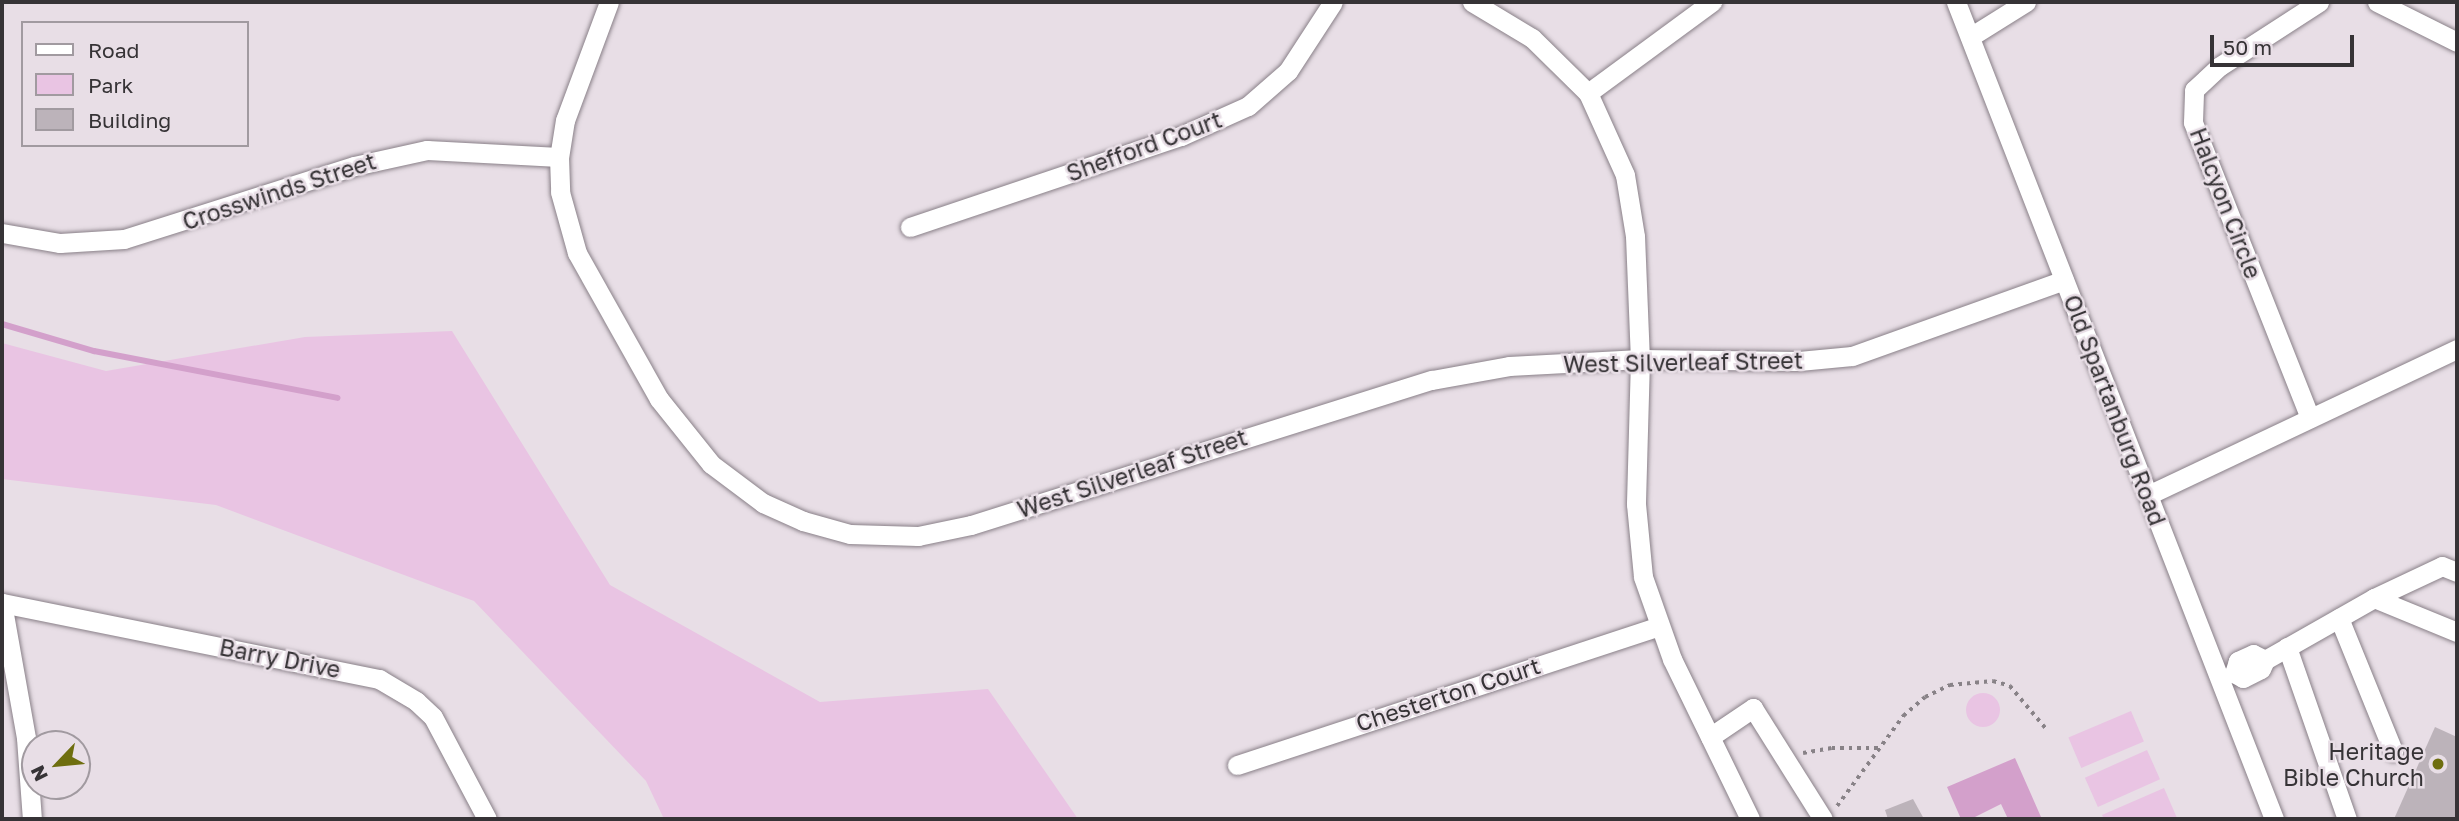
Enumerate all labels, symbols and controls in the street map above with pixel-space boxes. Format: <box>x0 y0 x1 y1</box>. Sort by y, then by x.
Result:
legend <box>21 21 248 147</box>
scale bar <box>2214 21 2358 65</box>
text: 50 m <box>2223 34 2272 60</box>
text: Road <box>88 37 139 63</box>
text: Park <box>88 72 133 98</box>
street label: Shefford Court <box>1063 105 1225 187</box>
text: Building <box>88 107 171 133</box>
street label: Halcyon Circle <box>2185 124 2267 282</box>
street label: Crosswinds Street <box>179 147 379 235</box>
street label: Old Spartanburg Road <box>2058 291 2172 529</box>
street label: West Silverleaf Street <box>1563 346 1803 378</box>
street label: West Silverleaf Street <box>1014 423 1250 523</box>
street label: Barry Drive <box>217 633 343 683</box>
street label: Chesterton Court <box>1352 651 1544 737</box>
north arrow <box>21 730 91 800</box>
place label: Heritage Bible Church <box>2283 737 2424 791</box>
marker: Heritage Bible Church <box>2430 756 2446 772</box>
text: N <box>25 762 52 785</box>

